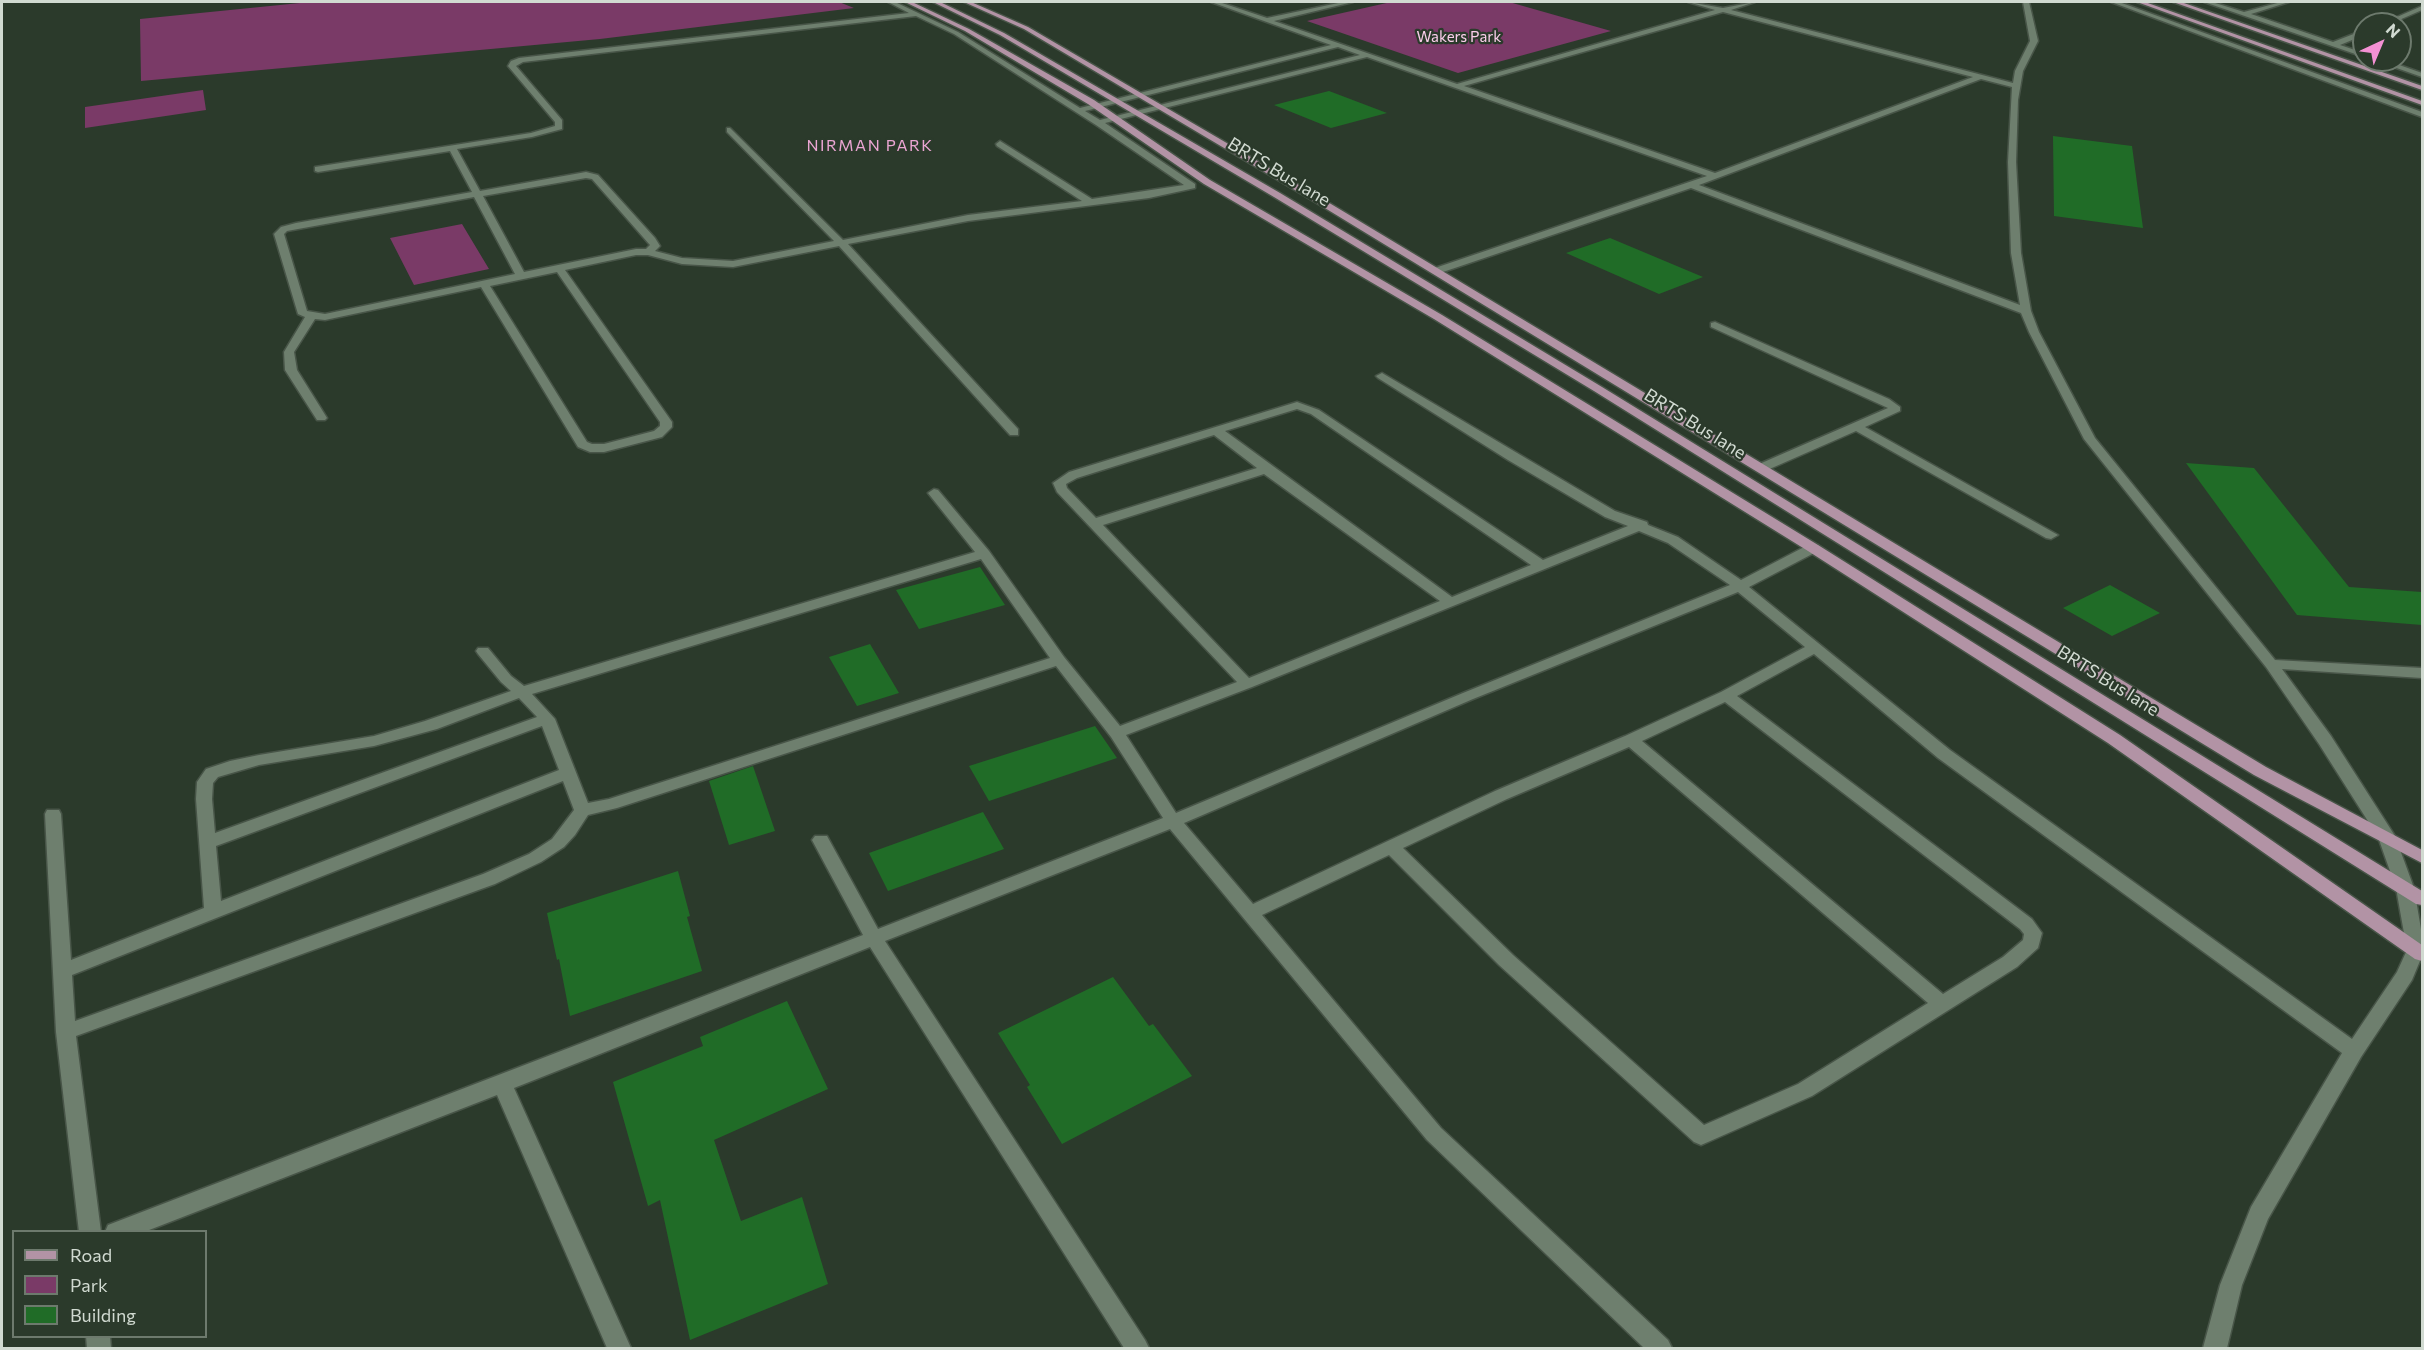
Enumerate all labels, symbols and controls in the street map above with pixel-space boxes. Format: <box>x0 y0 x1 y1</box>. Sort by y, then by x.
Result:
north arrow <box>2352 12 2412 72</box>
text: N <box>2383 19 2404 41</box>
park label: Wakers Park <box>1417 28 1501 46</box>
street label: BRTS Bus lane <box>1224 133 1334 211</box>
district label: NIRMAN PARK <box>807 136 933 156</box>
street label: BRTS Bus lane <box>1640 384 1750 464</box>
street label: BRTS Bus lane <box>2053 641 2163 721</box>
legend <box>12 1230 207 1338</box>
text: Road <box>70 1244 112 1266</box>
text: Park <box>70 1274 108 1296</box>
text: Building <box>70 1304 136 1326</box>

